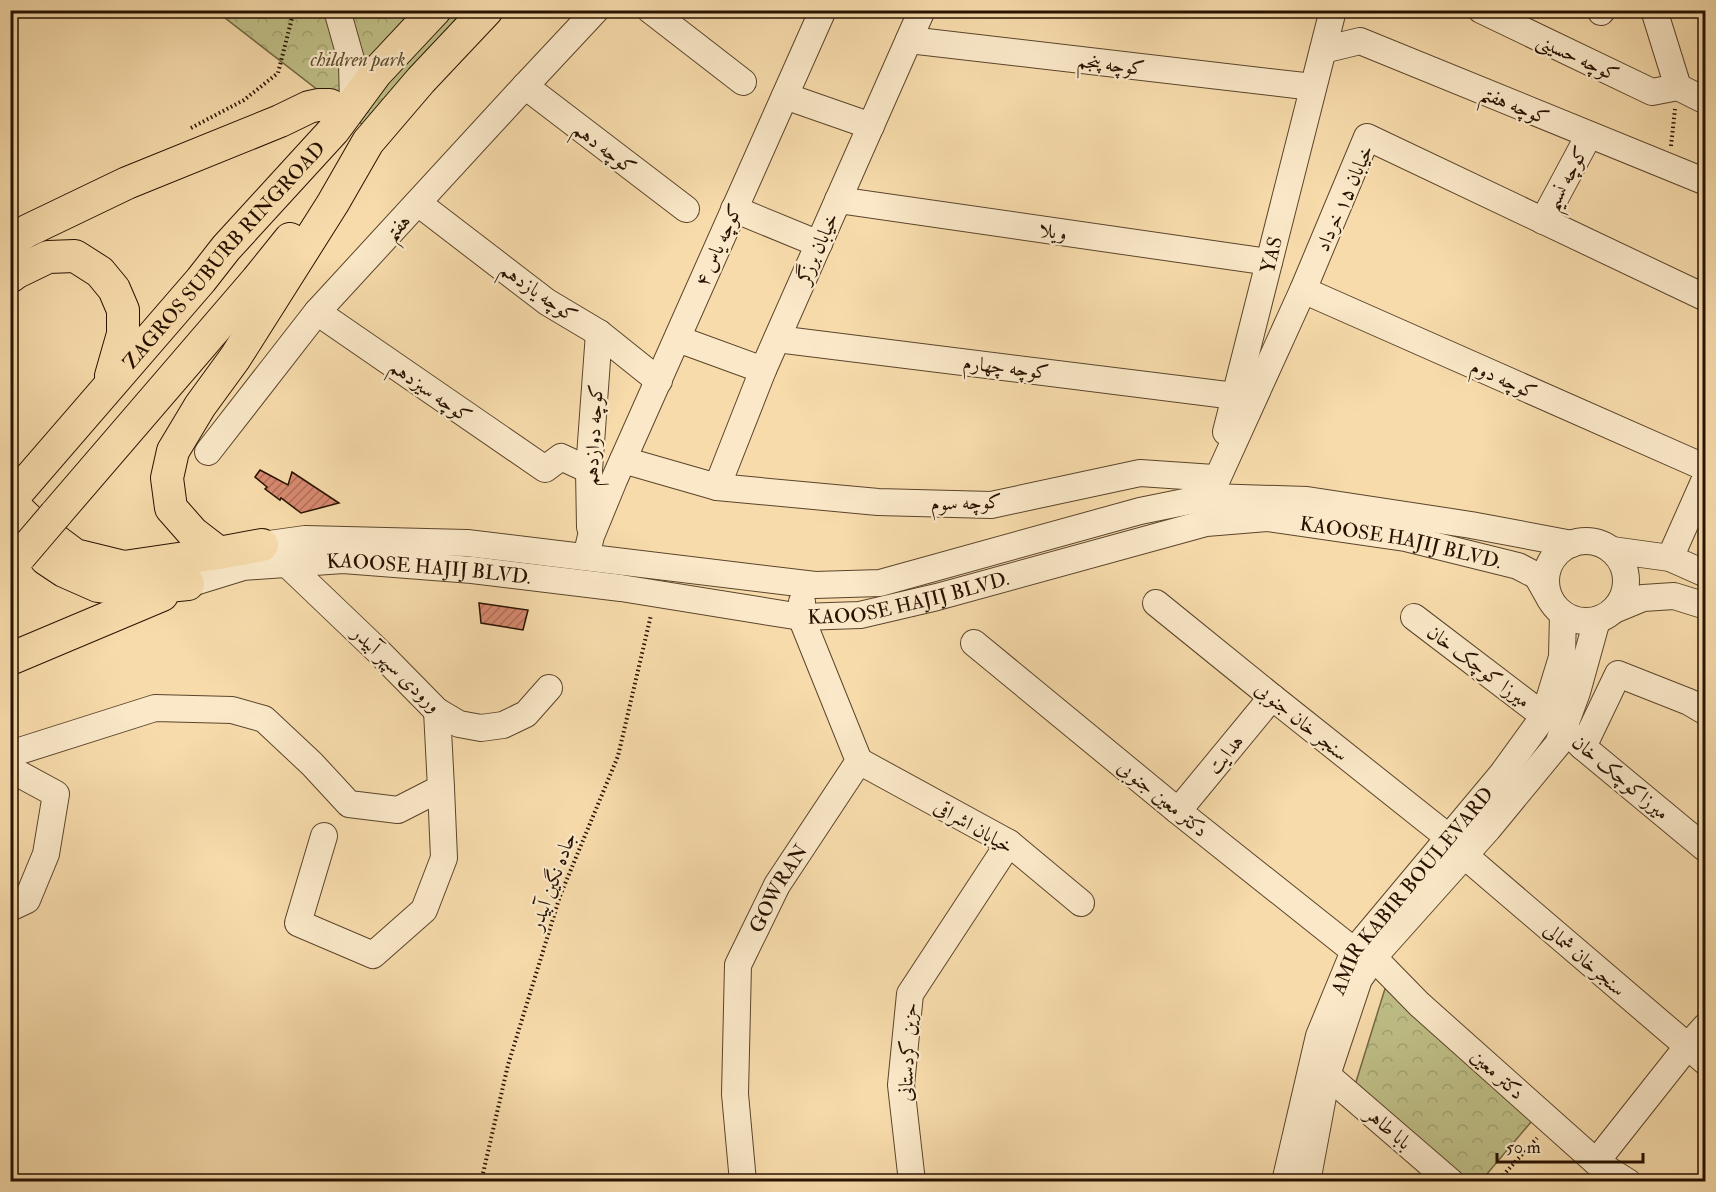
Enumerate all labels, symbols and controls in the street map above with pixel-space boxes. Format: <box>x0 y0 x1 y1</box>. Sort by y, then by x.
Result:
street label: کوچه حسینی <box>1532 28 1623 89</box>
park label: children park <box>311 47 405 72</box>
street label: کوچه پنجم <box>1075 48 1146 87</box>
street label: کوچه هفتم <box>1474 80 1553 137</box>
street label: کوچه دهم <box>565 117 641 185</box>
street label: ZAGROS SUBURB RINGROAD <box>118 136 331 374</box>
street label: خیابان ۱۵ خرداد <box>1310 141 1379 255</box>
street label: کوچه نسیم <box>1539 142 1600 218</box>
street label: کوچه یاس ۴ <box>689 200 749 291</box>
street label: خیابان برزگر <box>789 208 844 289</box>
street label: هفتم <box>379 209 421 251</box>
street label: ویلا <box>1037 217 1069 246</box>
street label: YAS <box>1255 234 1288 276</box>
street label: کوچه یازدهم <box>492 257 582 333</box>
street label: کوچه چهارم <box>961 350 1050 390</box>
street label: کوچه سیزدهم <box>381 354 477 434</box>
street label: کوچه دوم <box>1465 354 1541 410</box>
street label: کوچه دوازدهم <box>578 384 615 487</box>
street label: کوچه سوم <box>930 489 1002 521</box>
street label: KAOOSE HAJIJ BLVD. <box>1298 511 1504 575</box>
street label: KAOOSE HAJIJ BLVD. <box>326 548 533 590</box>
street label: KAOOSE HAJIJ BLVD. <box>807 566 1012 630</box>
street label: ورودی سپهر آبیدر <box>345 619 446 719</box>
street label: میرزا کوچک خان <box>1422 619 1536 714</box>
street label: سنجر خان جنوبی <box>1249 676 1353 768</box>
street label: هدایت <box>1202 729 1249 779</box>
street label: میرزاکوچک خان <box>1567 729 1674 825</box>
street label: دکتر معین جنوبی <box>1111 754 1213 844</box>
street label: AMIR KABIR BOULEVARD <box>1325 782 1499 999</box>
street label: خیابان اشراقی <box>929 794 1018 860</box>
street label: جاده نگین آبیدر <box>522 828 582 935</box>
street label: GOWRAN <box>744 840 814 937</box>
street label: سنجرخان شمالی <box>1539 917 1631 1002</box>
street label: حزین کردستانی <box>892 1002 923 1102</box>
street label: دکتر معین <box>1466 1044 1530 1105</box>
street label: بابا طاهر <box>1359 1100 1417 1155</box>
scale bar <box>1497 1126 1642 1164</box>
text: 50 m <box>1506 1136 1541 1159</box>

